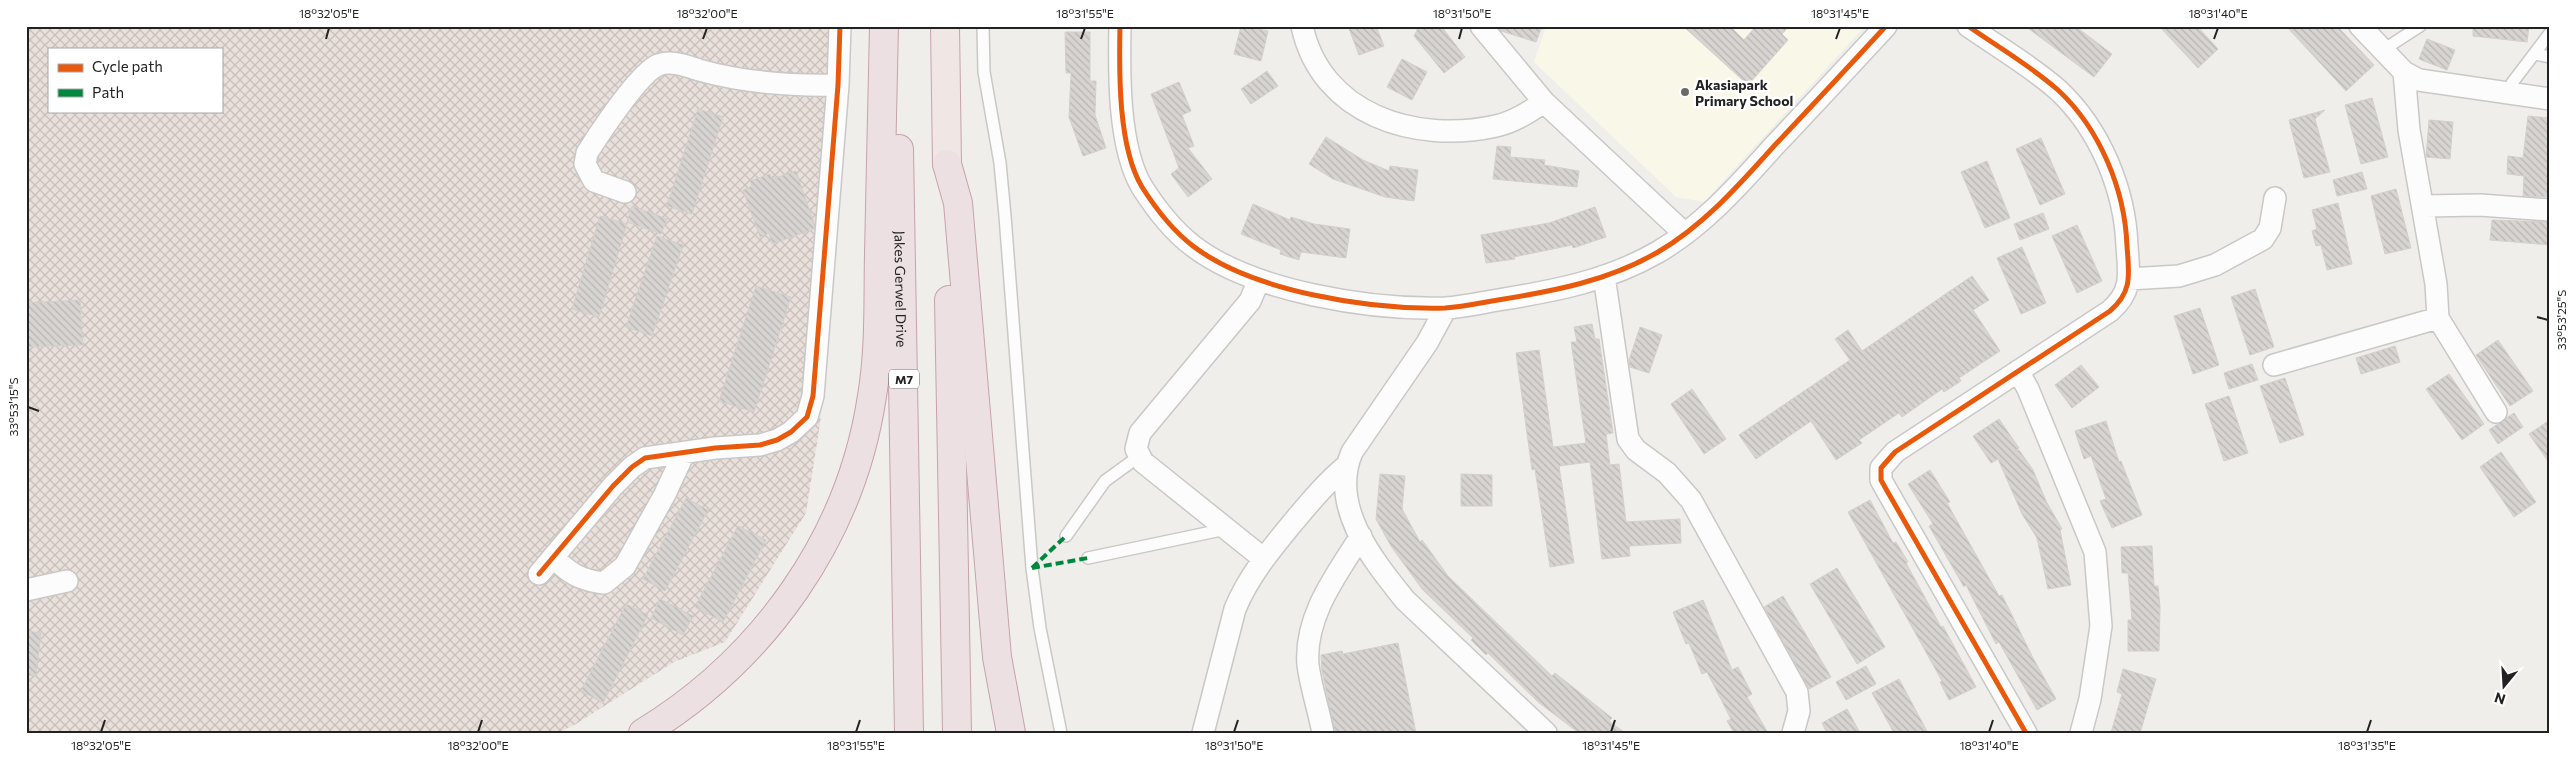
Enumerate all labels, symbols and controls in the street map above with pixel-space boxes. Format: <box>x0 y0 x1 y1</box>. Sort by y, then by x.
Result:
text: 18°32'05"E <box>299 6 359 20</box>
text: 18°32'00"E <box>676 6 738 20</box>
text: 18°31'55"E <box>1056 6 1114 20</box>
text: 18°31'50"E <box>1433 6 1491 20</box>
text: 18°31'45"E <box>1811 6 1869 20</box>
text: 18°31'40"E <box>2188 6 2248 20</box>
legend <box>48 48 222 112</box>
text: Cycle path <box>92 57 163 75</box>
place label: Akasiapark Primary School <box>1695 76 1793 109</box>
text: Path <box>92 83 124 101</box>
marker: Akasiapark Primary School <box>1679 86 1691 98</box>
street label: Jakes Gerwel Drive <box>892 230 911 348</box>
text: 33°53'25"S <box>2554 290 2568 350</box>
road number: M7 <box>889 369 919 388</box>
text: 33°53'15"S <box>6 378 20 436</box>
north arrow <box>2478 662 2528 712</box>
text: N <box>2492 689 2507 709</box>
text: 18°32'05"E <box>71 738 131 752</box>
text: 18°32'00"E <box>447 738 509 752</box>
text: 18°31'55"E <box>827 738 885 752</box>
text: 18°31'50"E <box>1205 738 1263 752</box>
text: 18°31'45"E <box>1582 738 1640 752</box>
text: 18°31'40"E <box>1959 738 2019 752</box>
text: 18°31'35"E <box>2338 738 2396 752</box>

